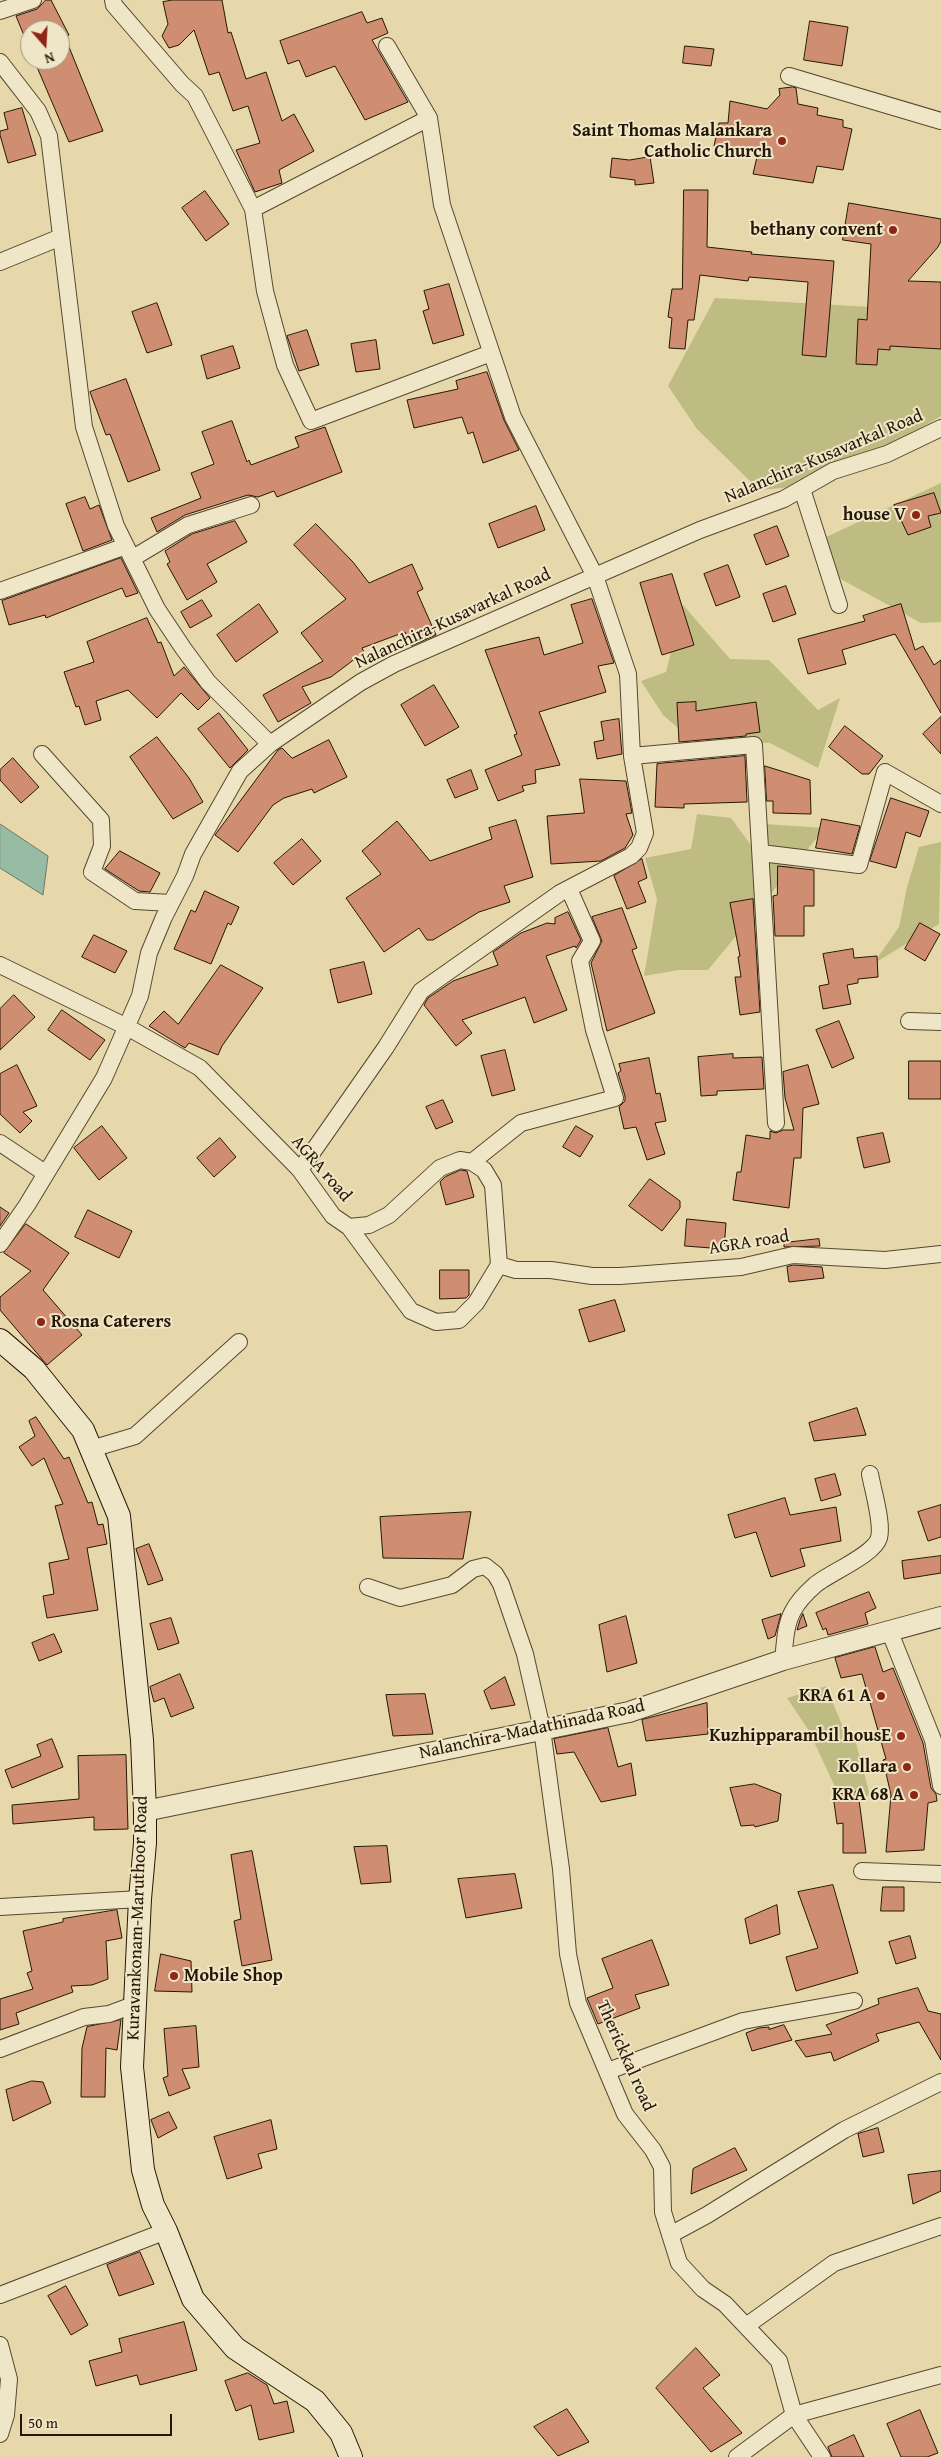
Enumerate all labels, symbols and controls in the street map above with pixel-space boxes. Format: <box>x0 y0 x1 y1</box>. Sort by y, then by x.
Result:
north arrow <box>20 20 70 70</box>
text: N <box>42 47 57 69</box>
place label: Saint Thomas Malankara Catholic Church <box>572 120 772 162</box>
marker: Saint Thomas Malankara Catholic Church <box>776 135 788 147</box>
place label: bethany convent <box>750 219 883 241</box>
marker: bethany convent <box>887 224 899 236</box>
street label: Nalanchira-Kusavarkal Road <box>722 405 926 509</box>
place label: house V <box>843 504 906 526</box>
marker: house V <box>910 509 922 521</box>
street label: Nalanchira-Kusavarkal Road <box>352 564 554 674</box>
street label: AGRA road <box>286 1131 356 1207</box>
street label: AGRA road <box>707 1226 791 1260</box>
place label: Rosna Caterers <box>51 1311 171 1333</box>
marker: Rosna Caterers <box>35 1316 47 1328</box>
place label: KRA 61 A <box>799 1685 871 1707</box>
marker: KRA 61 A <box>875 1690 887 1702</box>
street label: Nalanchira-Madathinada Road <box>417 1696 647 1764</box>
place label: Kuzhipparambil housE <box>709 1725 891 1747</box>
marker: Kuzhipparambil housE <box>895 1730 907 1742</box>
place label: Kollara <box>838 1756 897 1778</box>
marker: Kollara <box>901 1761 913 1773</box>
place label: KRA 68 A <box>832 1784 904 1806</box>
marker: KRA 68 A <box>908 1789 920 1801</box>
street label: Kuravankonam-Maruthoor Road <box>123 1795 153 2041</box>
place label: Mobile Shop <box>184 1965 283 1987</box>
marker: Mobile Shop <box>168 1970 180 1982</box>
street label: Therickkal road <box>591 1997 659 2115</box>
scale bar <box>22 2404 175 2436</box>
text: 50 m <box>28 2412 58 2433</box>

